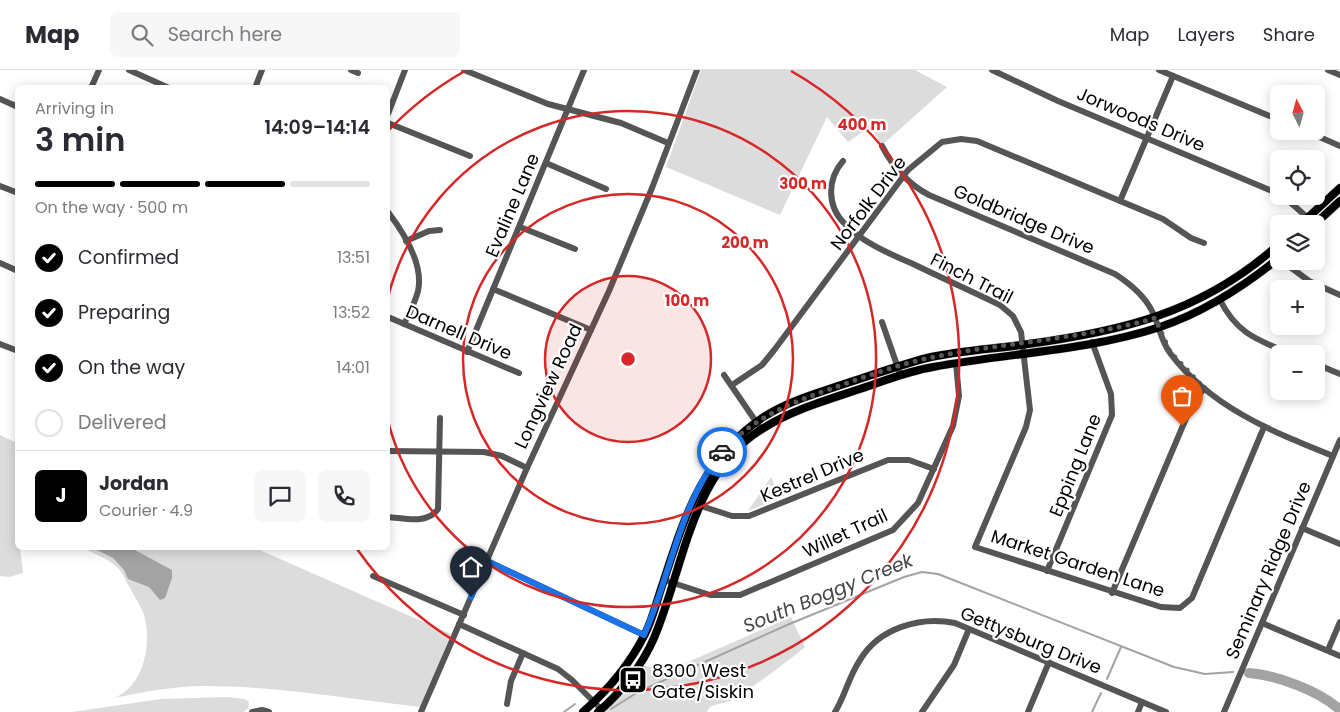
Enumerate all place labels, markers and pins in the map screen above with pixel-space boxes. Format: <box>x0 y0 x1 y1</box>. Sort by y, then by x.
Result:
centre of rings <box>619 350 637 368</box>
pin <box>1161 375 1203 426</box>
pin <box>450 546 492 597</box>
place label: 8300 West Gate/Siskin <box>652 658 754 704</box>
bus stop icon: 8300 West Gate/Siskin <box>618 665 648 695</box>

